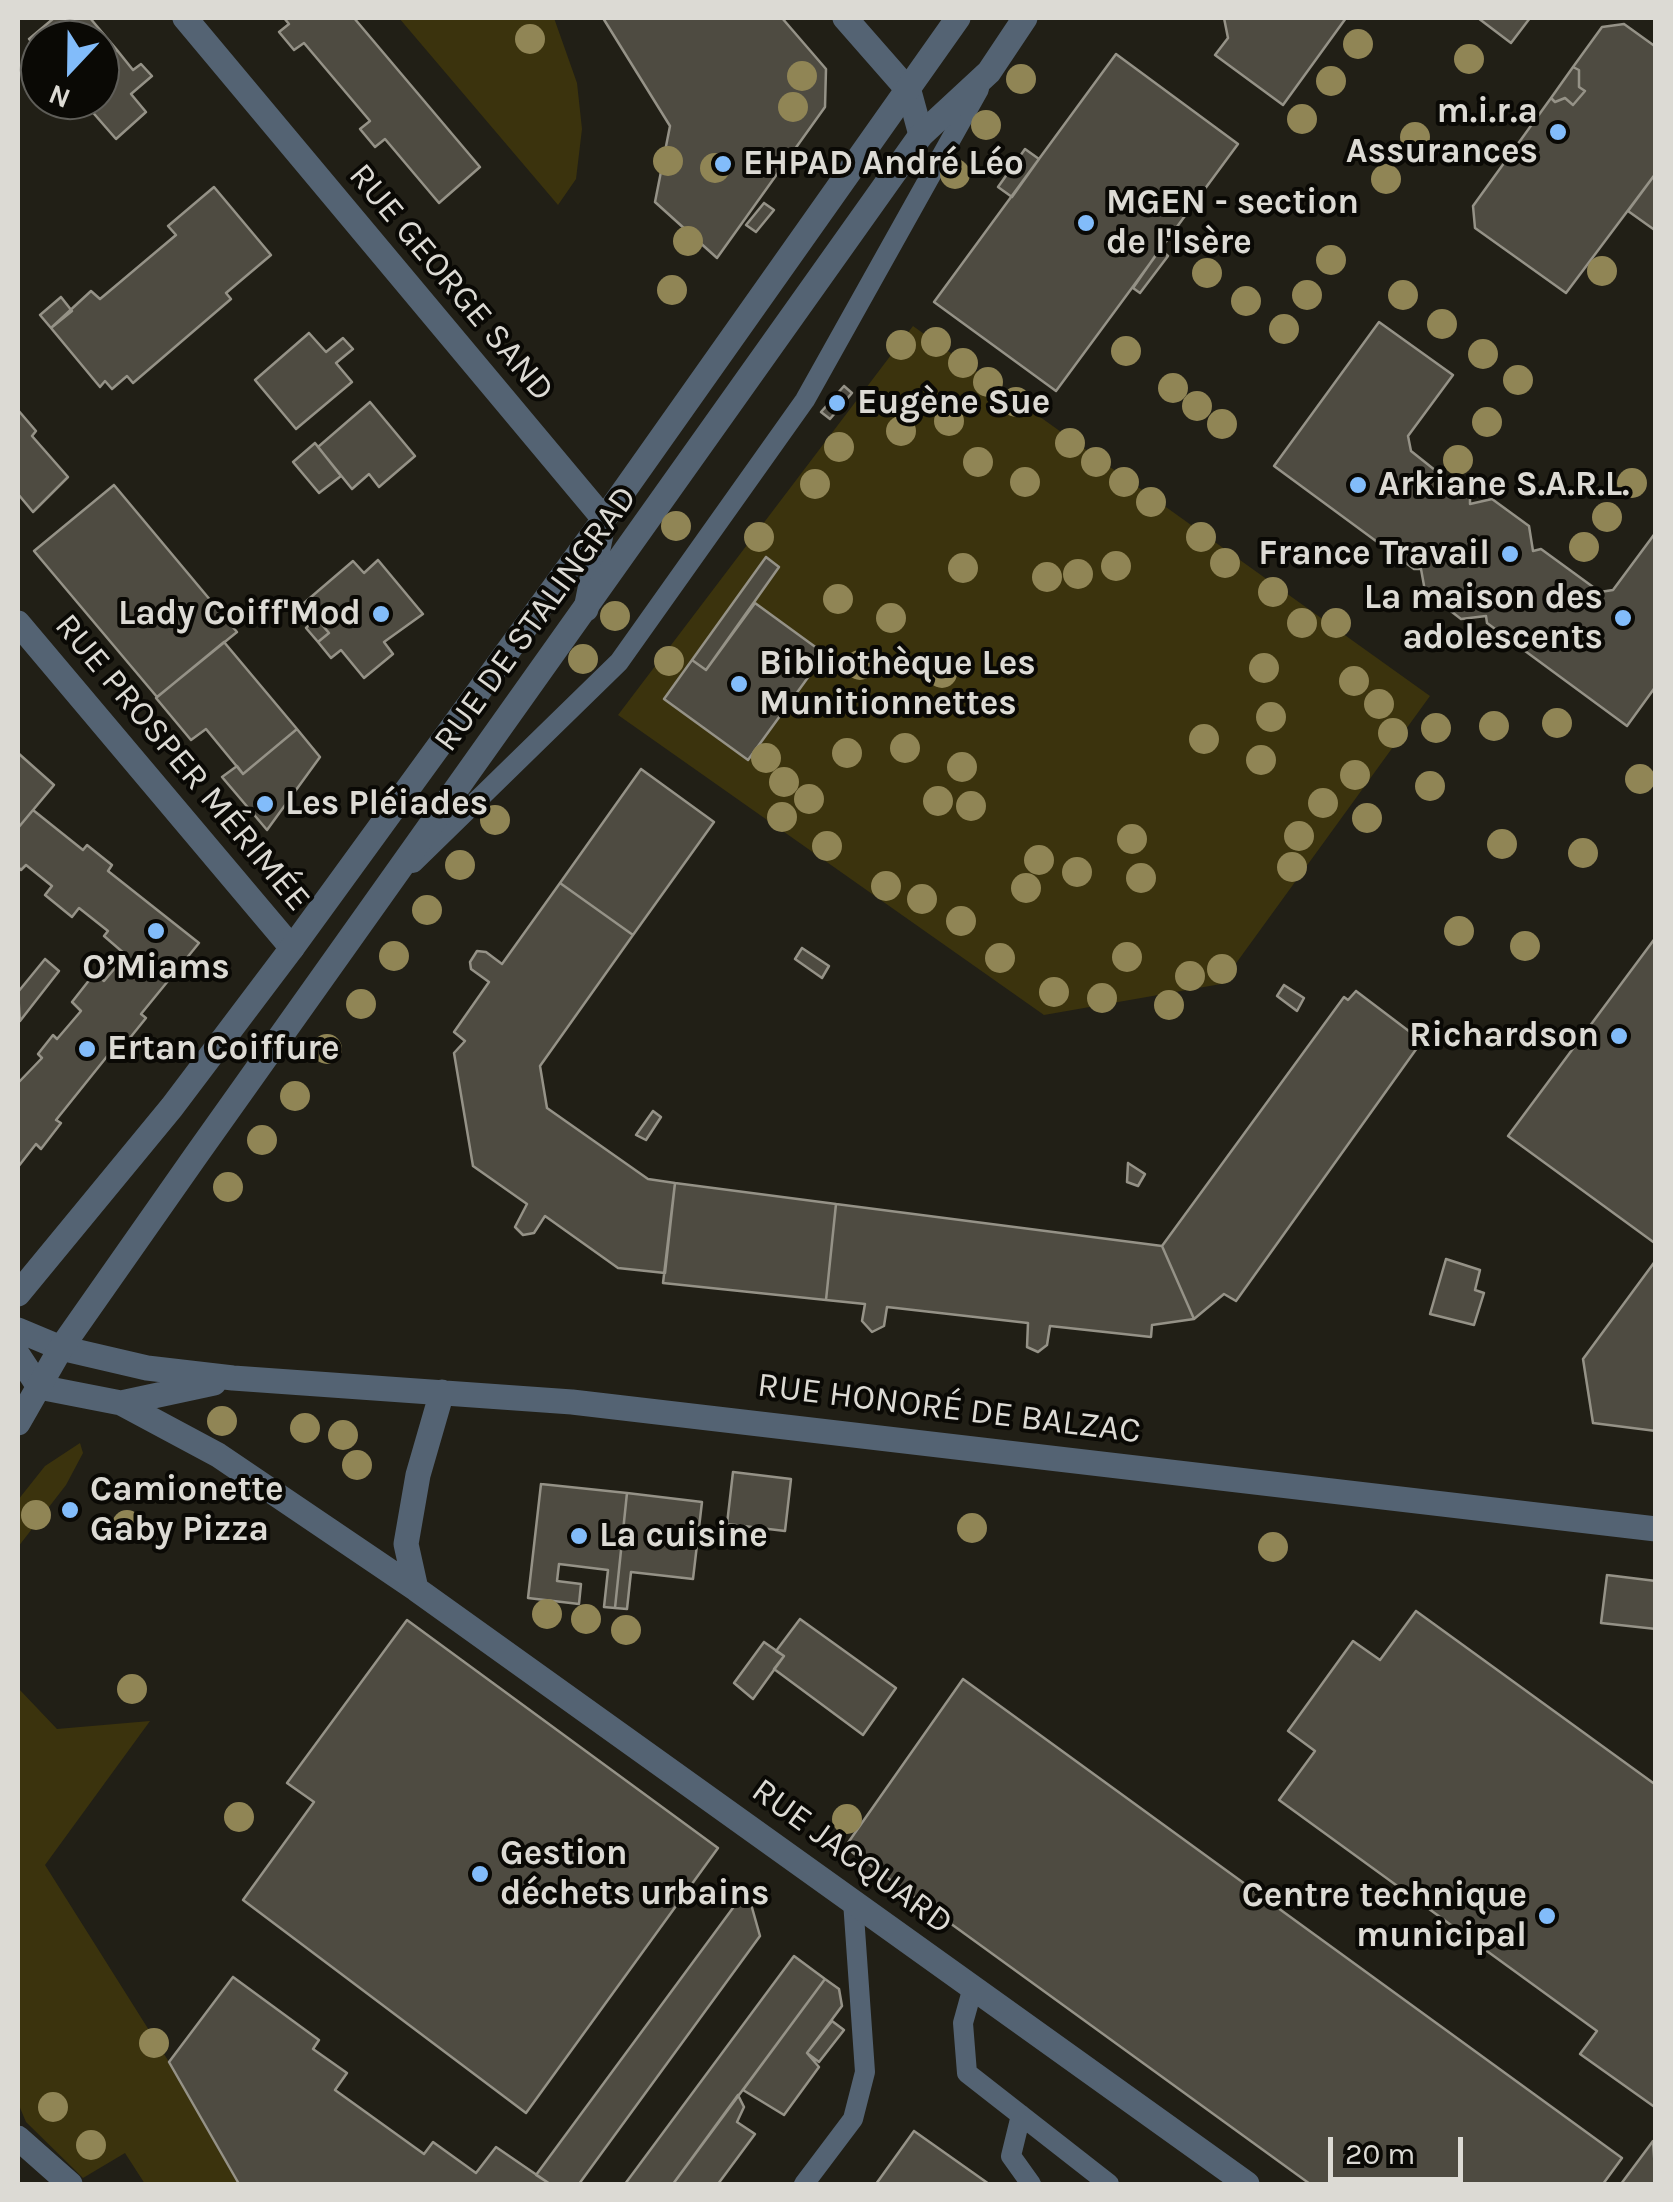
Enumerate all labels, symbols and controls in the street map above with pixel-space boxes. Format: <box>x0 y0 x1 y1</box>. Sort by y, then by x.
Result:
north arrow <box>20 20 120 120</box>
text: N <box>44 77 75 115</box>
place label: m.i.r.a Assurances <box>1346 91 1538 173</box>
marker: m.i.r.a Assurances <box>1547 121 1569 143</box>
place label: EHPAD André Léo <box>743 143 1024 185</box>
marker: EHPAD André Léo <box>712 153 734 175</box>
street label: RUE GEORGE SAND <box>339 156 563 410</box>
place label: MGEN - section de l'Isère <box>1106 182 1359 264</box>
marker: MGEN - section de l'Isère <box>1075 212 1097 234</box>
place label: Eugène Sue <box>857 382 1050 424</box>
marker: Eugène Sue <box>826 392 848 414</box>
place label: Arkiane S.A.R.L. <box>1378 464 1630 506</box>
marker: Arkiane S.A.R.L. <box>1347 474 1369 496</box>
street label: RUE DE STALINGRAD <box>426 478 646 760</box>
place label: France Travail <box>1258 533 1490 575</box>
marker: France Travail <box>1499 543 1521 565</box>
place label: La maison des adolescents <box>1364 577 1603 659</box>
place label: Lady Coiff'Mod <box>118 593 361 635</box>
marker: Lady Coiff'Mod <box>370 603 392 625</box>
street label: RUE PROSPER MÉRIMÉE <box>45 606 319 920</box>
marker: La maison des adolescents <box>1612 607 1634 629</box>
place label: Bibliothèque Les Munitionnettes <box>759 643 1036 725</box>
marker: Bibliothèque Les Munitionnettes <box>728 673 750 695</box>
place label: Les Pléiades <box>285 783 488 825</box>
marker: Les Pléiades <box>254 793 276 815</box>
marker: O’Miams <box>145 920 167 942</box>
place label: O’Miams <box>82 947 230 989</box>
place label: Richardson <box>1409 1015 1599 1057</box>
marker: Richardson <box>1608 1025 1630 1047</box>
place label: Ertan Coiffure <box>107 1028 340 1070</box>
marker: Ertan Coiffure <box>76 1038 98 1060</box>
street label: RUE HONORÉ DE BALZAC <box>755 1365 1143 1453</box>
place label: Camionette Gaby Pizza <box>90 1469 284 1551</box>
marker: Camionette Gaby Pizza <box>59 1499 81 1521</box>
place label: La cuisine <box>599 1515 768 1557</box>
marker: La cuisine <box>568 1525 590 1547</box>
street label: RUE JACQUARD <box>743 1770 961 1944</box>
place label: Gestion déchets urbains <box>500 1833 769 1915</box>
marker: Gestion déchets urbains <box>469 1863 491 1885</box>
place label: Centre technique municipal <box>1242 1875 1527 1957</box>
marker: Centre technique municipal <box>1536 1905 1558 1927</box>
scale bar <box>1333 2117 1468 2179</box>
text: 20 m <box>1345 2136 1415 2172</box>

